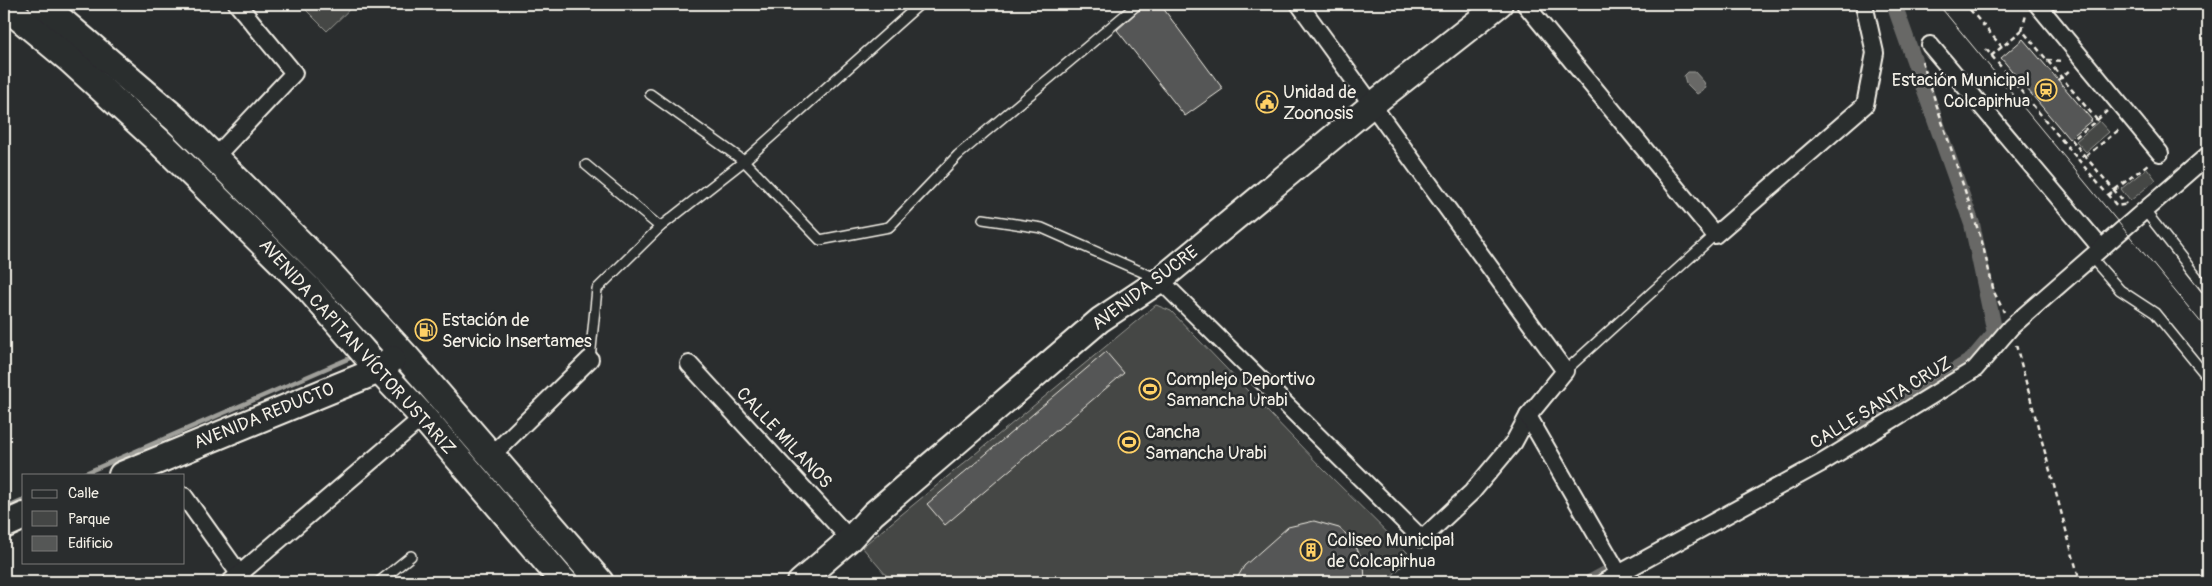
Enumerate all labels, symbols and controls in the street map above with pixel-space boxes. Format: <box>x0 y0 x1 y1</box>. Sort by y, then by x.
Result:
place label: Estación Municipal Colcapirhua <box>1892 69 2030 113</box>
station icon: Estación Municipal Colcapirhua <box>2034 78 2058 102</box>
place label: Unidad de Zoonosis <box>1283 81 1356 125</box>
public building icon: Unidad de Zoonosis <box>1255 90 1279 114</box>
street label: AVENIDA CAPITAN VÍCTOR USTARIZ <box>254 234 460 460</box>
street label: AVENIDA SUCRE <box>1087 241 1203 335</box>
place label: Estación de Servicio Insertames <box>442 309 592 353</box>
fuel station icon: Estación de Servicio Insertames <box>414 318 438 342</box>
street label: CALLE SANTA CRUZ <box>1806 352 1956 454</box>
place label: Complejo Deportivo Samancha Urabi <box>1166 368 1315 412</box>
street label: AVENIDA REDUCTO <box>190 377 338 455</box>
sports icon: Complejo Deportivo Samancha Urabi <box>1138 377 1162 401</box>
street label: CALLE MILANOS <box>731 382 837 494</box>
place label: Cancha Samancha Urabi <box>1145 421 1266 465</box>
sports icon: Cancha Samancha Urabi <box>1117 430 1141 454</box>
legend <box>22 474 185 564</box>
text: Calle <box>68 484 99 503</box>
text: Parque <box>68 510 111 529</box>
place label: Coliseo Municipal de Colcapirhua <box>1327 529 1455 573</box>
text: Edificio <box>68 534 113 553</box>
building icon: Coliseo Municipal de Colcapirhua <box>1299 538 1323 562</box>

